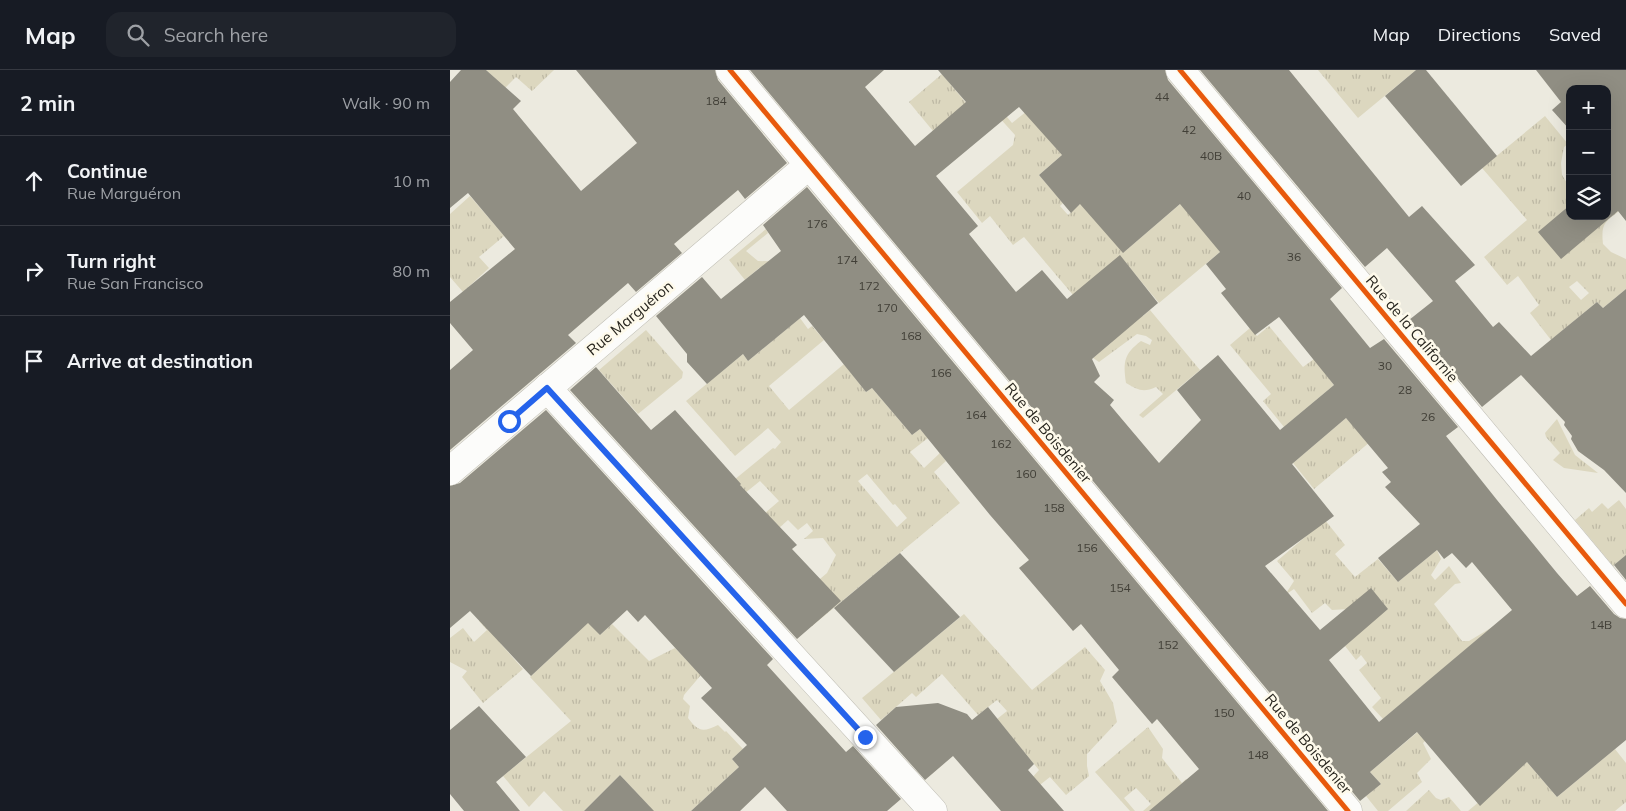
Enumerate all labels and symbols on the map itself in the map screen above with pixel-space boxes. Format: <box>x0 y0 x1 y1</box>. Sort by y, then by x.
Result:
house number: 44 <box>1155 89 1169 104</box>
house number: 184 <box>705 93 727 108</box>
house number: 42 <box>1182 122 1196 137</box>
house number: 40B <box>1200 148 1222 163</box>
house number: 40 <box>1237 188 1251 203</box>
house number: 176 <box>806 216 828 231</box>
house number: 36 <box>1287 249 1301 264</box>
house number: 174 <box>836 252 858 267</box>
street label: Rue de la Californie <box>1362 271 1463 386</box>
street label: Rue Marguéron <box>583 276 677 359</box>
house number: 172 <box>858 278 880 293</box>
house number: 170 <box>876 300 898 315</box>
house number: 168 <box>900 328 922 343</box>
house number: 30 <box>1378 358 1392 373</box>
house number: 166 <box>930 365 952 380</box>
street label: Rue de Boisdenier <box>1001 379 1096 487</box>
house number: 28 <box>1398 382 1412 397</box>
house number: 164 <box>965 407 987 422</box>
house number: 26 <box>1421 409 1435 424</box>
route start <box>498 410 521 433</box>
house number: 162 <box>990 436 1012 451</box>
house number: 160 <box>1015 466 1037 481</box>
house number: 158 <box>1043 500 1065 515</box>
house number: 156 <box>1076 540 1098 555</box>
house number: 154 <box>1109 580 1131 595</box>
house number: 14B <box>1590 617 1612 632</box>
house number: 152 <box>1157 637 1179 652</box>
street label: Rue de Boisdenier <box>1261 690 1356 798</box>
house number: 150 <box>1213 705 1235 720</box>
route end <box>854 726 877 749</box>
house number: 148 <box>1247 747 1269 762</box>

